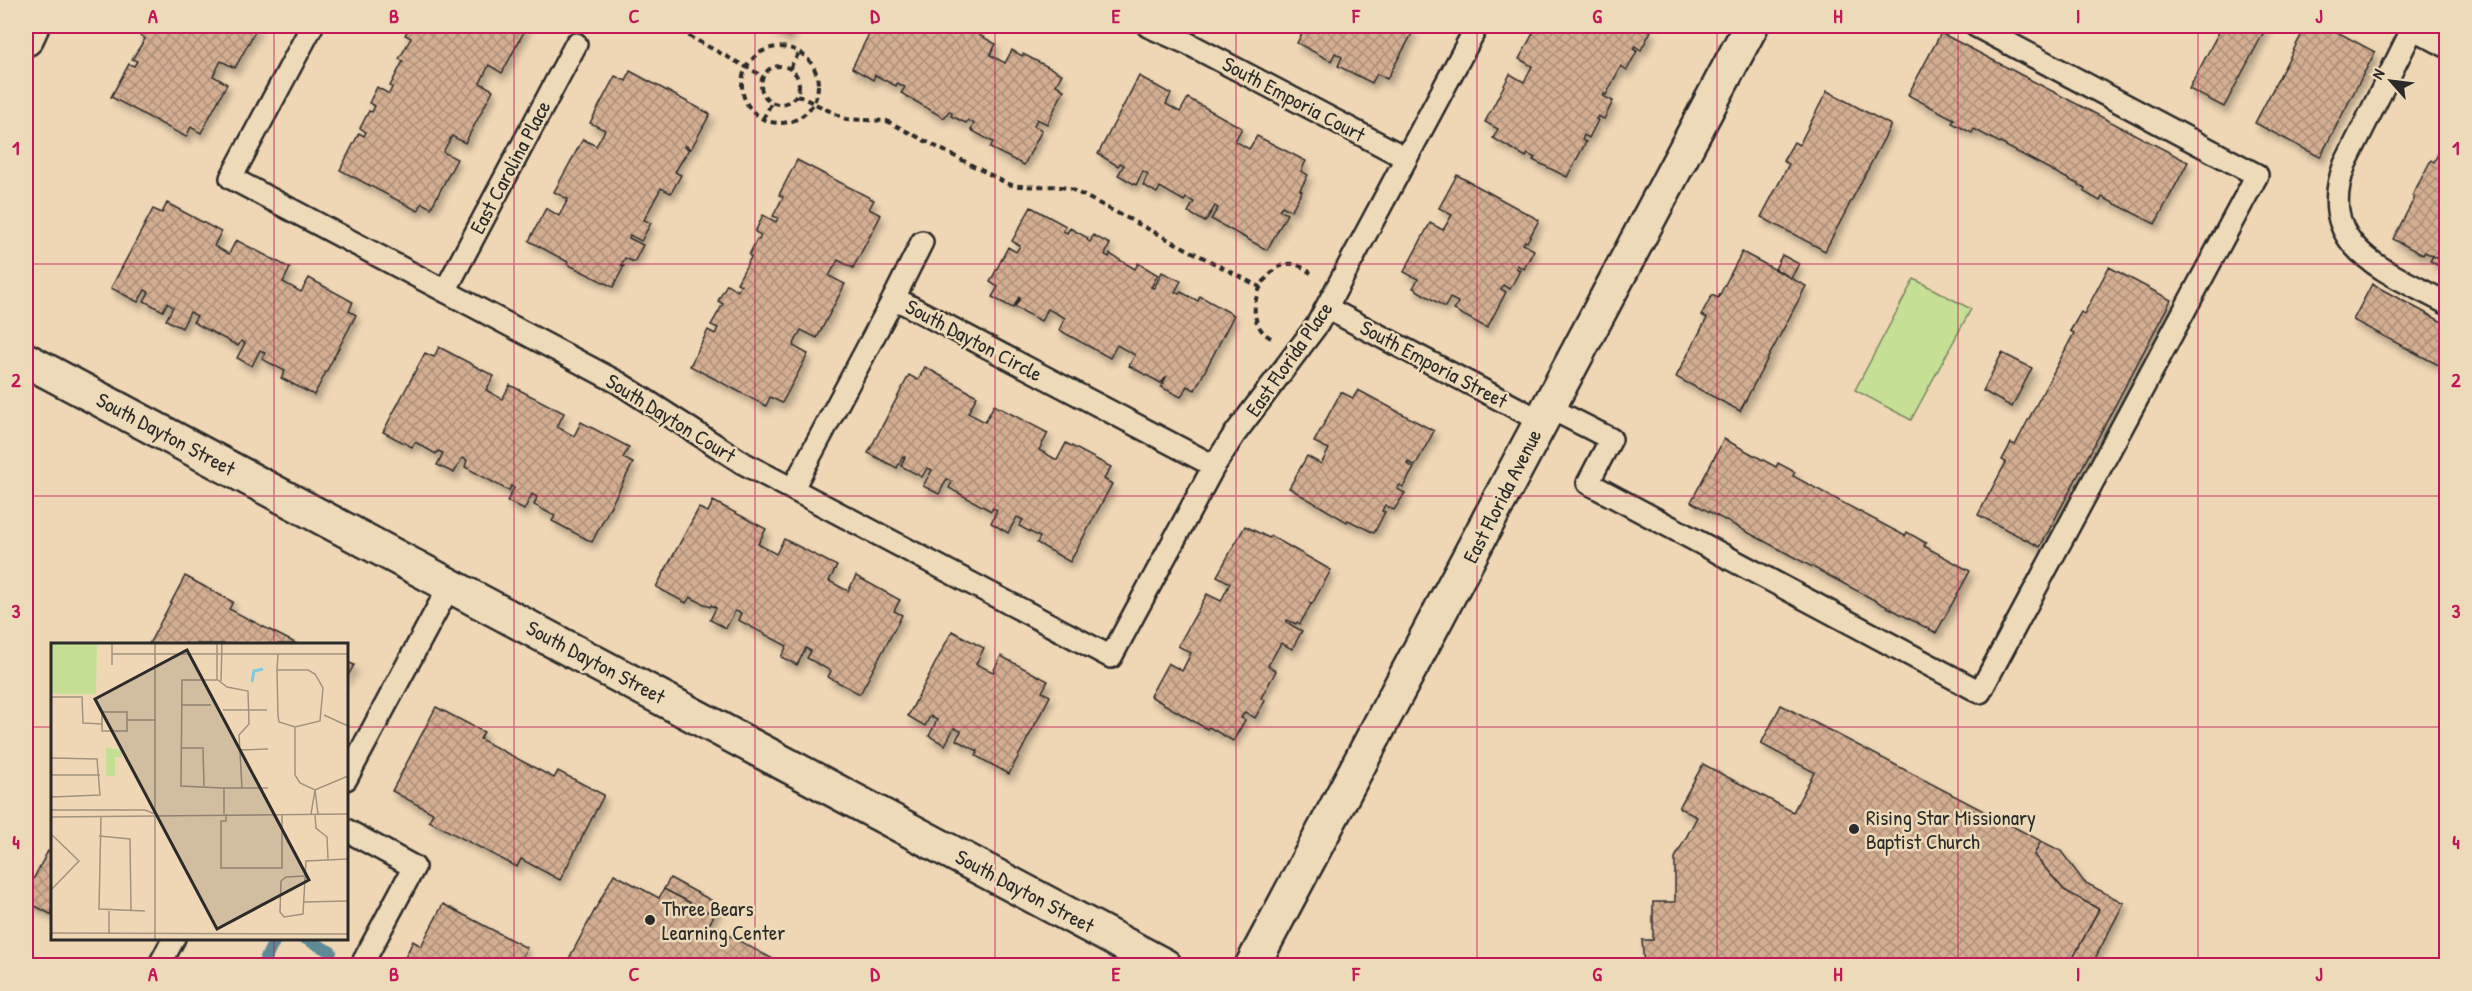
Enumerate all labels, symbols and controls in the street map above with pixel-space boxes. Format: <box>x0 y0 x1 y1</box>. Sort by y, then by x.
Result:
text: A <box>148 2 158 29</box>
text: B <box>389 2 399 29</box>
text: C <box>629 2 640 29</box>
text: D <box>870 2 880 29</box>
text: E <box>1112 2 1121 29</box>
text: F <box>1351 2 1361 29</box>
text: G <box>1592 2 1602 29</box>
text: H <box>1833 2 1843 29</box>
text: I <box>2076 2 2080 29</box>
text: J <box>2315 2 2323 29</box>
street label: South Emporia Court <box>1217 49 1371 149</box>
north arrow <box>2361 51 2421 111</box>
text: N <box>2366 65 2390 83</box>
street label: East Carolina Place <box>463 95 557 239</box>
text: 1 <box>12 134 20 161</box>
text: 1 <box>2452 134 2460 161</box>
street label: South Dayton Circle <box>901 292 1047 388</box>
street label: East Florida Place <box>1239 296 1339 422</box>
street label: South Emporia Street <box>1355 313 1514 415</box>
text: 2 <box>11 366 21 393</box>
street label: South Dayton Court <box>600 366 742 470</box>
text: 2 <box>2451 366 2461 393</box>
street label: South Dayton Street <box>91 385 241 483</box>
street label: East Florida Avenue <box>1456 424 1548 568</box>
text: 3 <box>12 597 21 624</box>
text: 3 <box>2452 597 2461 624</box>
street label: South Dayton Street <box>521 613 671 711</box>
inset map <box>51 643 348 940</box>
place label: Rising Star Missionary Baptist Church <box>1866 803 2036 856</box>
marker: Rising Star Missionary Baptist Church <box>1847 822 1861 836</box>
text: 4 <box>12 828 20 855</box>
text: 4 <box>2452 828 2460 855</box>
street label: South Dayton Street <box>950 842 1100 940</box>
place label: Three Bears Learning Center <box>662 894 785 947</box>
marker: Three Bears Learning Center <box>643 913 657 927</box>
text: A <box>148 960 158 987</box>
text: B <box>389 960 399 987</box>
text: C <box>629 960 640 987</box>
text: D <box>870 960 880 987</box>
text: E <box>1112 960 1121 987</box>
text: F <box>1351 960 1361 987</box>
text: G <box>1592 960 1602 987</box>
text: H <box>1833 960 1843 987</box>
text: I <box>2076 960 2080 987</box>
text: J <box>2315 960 2323 987</box>

